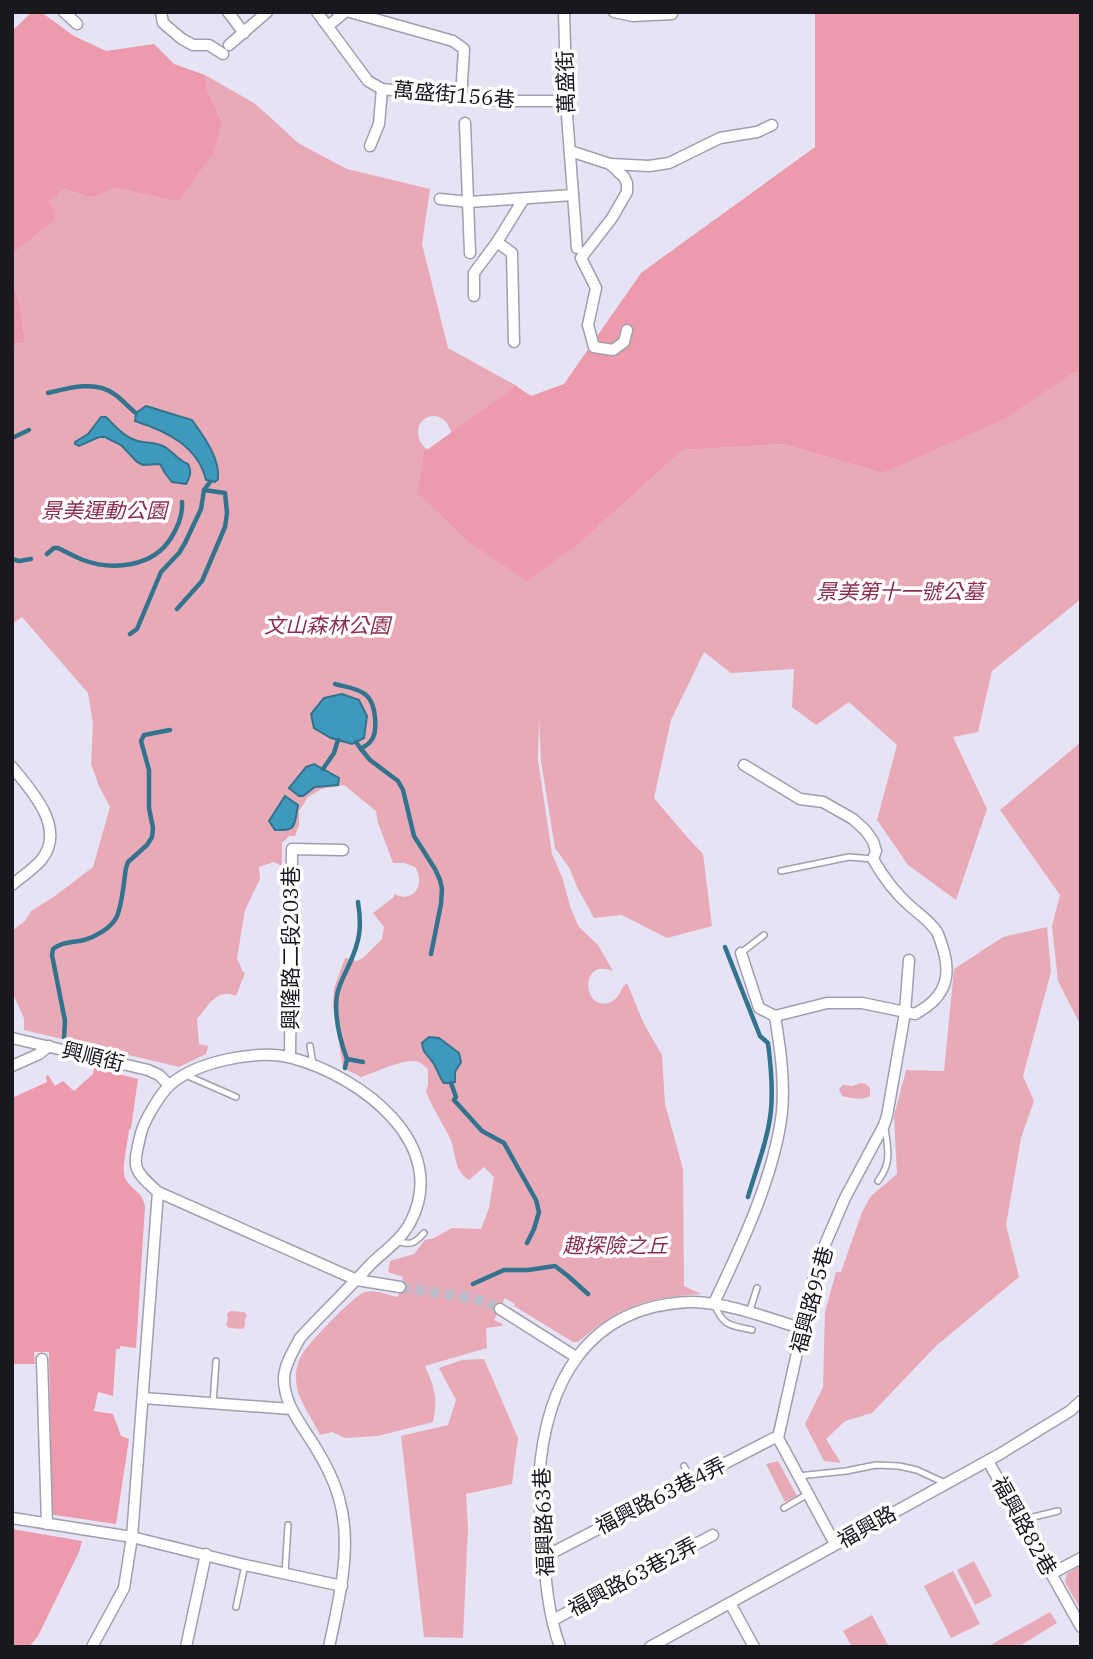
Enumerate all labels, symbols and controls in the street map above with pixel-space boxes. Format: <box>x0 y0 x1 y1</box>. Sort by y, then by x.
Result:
street label: 萬盛街 <box>550 50 580 114</box>
street label: 萬盛街156巷 <box>392 75 516 113</box>
park label: 景美運動公園 <box>41 496 170 524</box>
park label: 景美第十一號公墓 <box>816 577 987 605</box>
park label: 文山森林公園 <box>264 611 393 639</box>
street label: 興隆路二段203巷 <box>276 866 304 1030</box>
street label: 興順街 <box>59 1035 127 1077</box>
park label: 趣探險之丘 <box>563 1231 668 1259</box>
street label: 福興路95巷 <box>783 1243 839 1356</box>
street label: 福興路63巷4弄 <box>591 1450 731 1540</box>
street label: 福興路63巷 <box>527 1467 559 1577</box>
street label: 福興路82巷 <box>986 1471 1064 1580</box>
street label: 福興路 <box>832 1499 901 1554</box>
street label: 福興路63巷2弄 <box>563 1530 702 1622</box>

